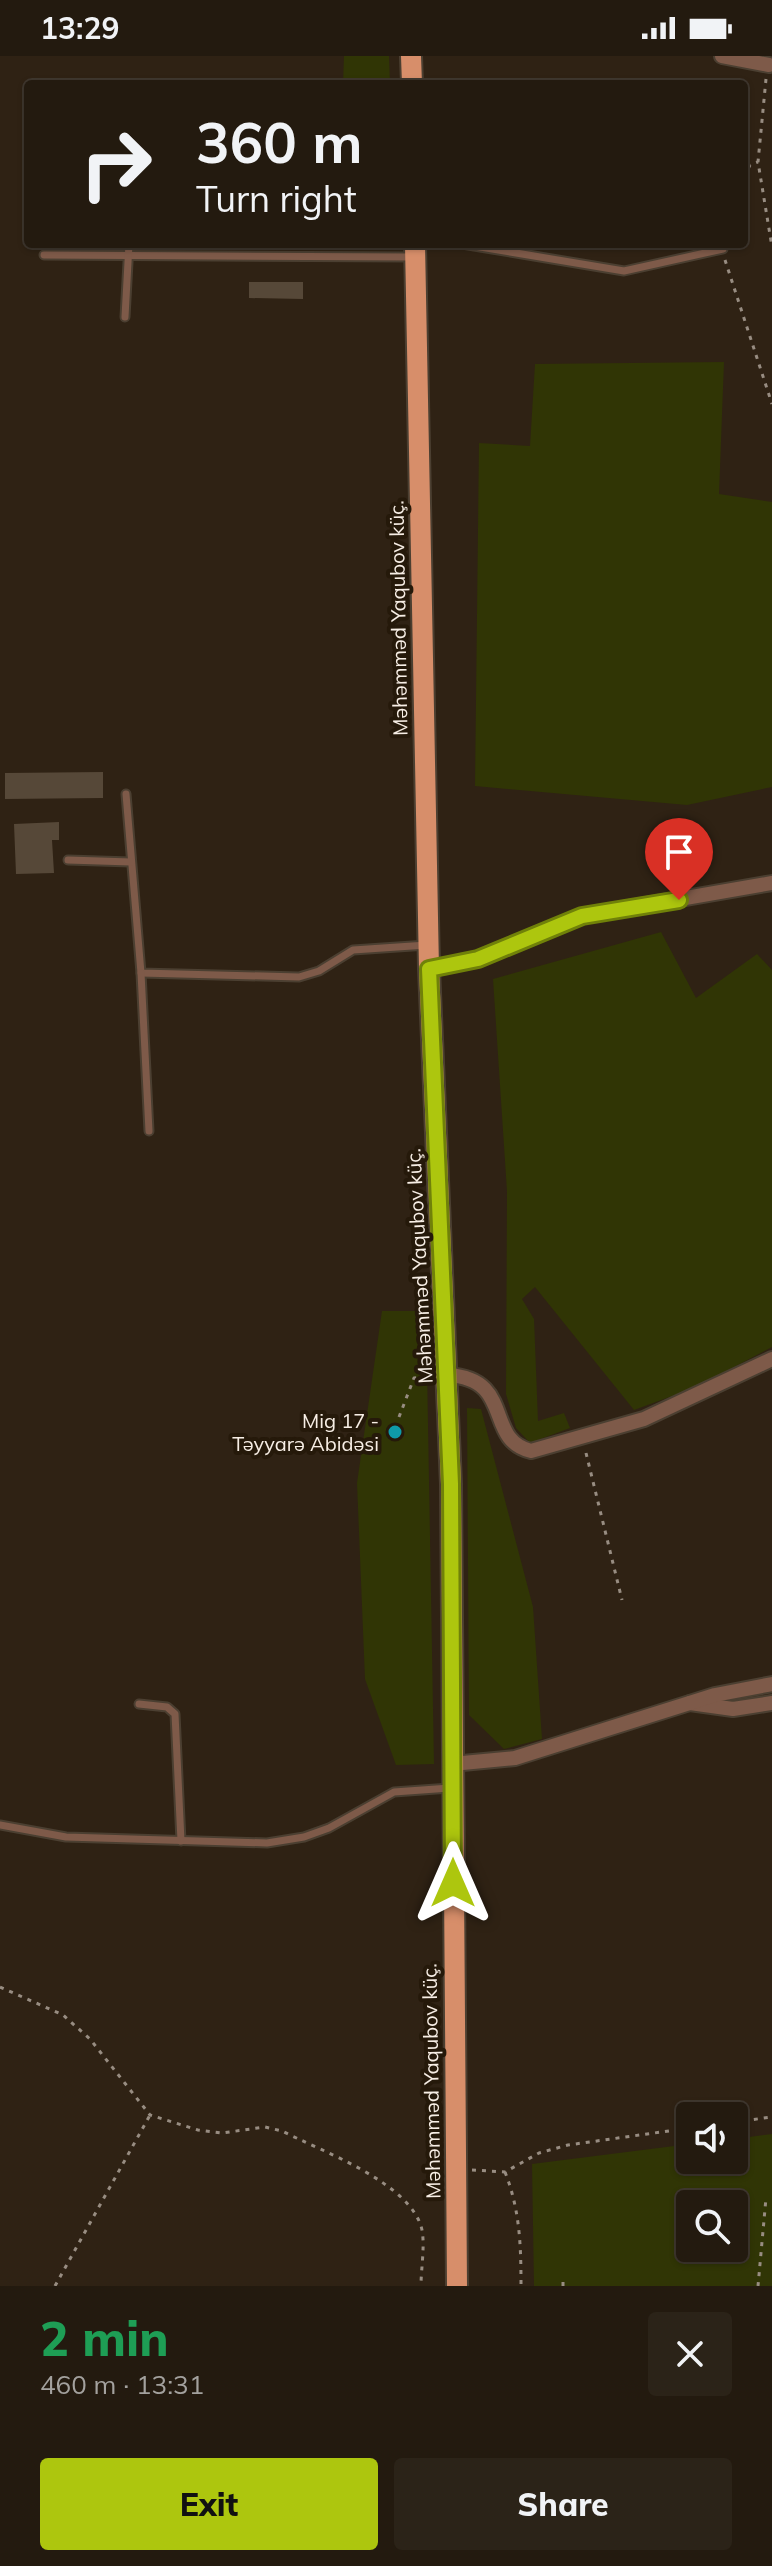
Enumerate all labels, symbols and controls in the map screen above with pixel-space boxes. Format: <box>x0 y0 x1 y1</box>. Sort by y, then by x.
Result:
text: 13:29 <box>40 9 119 47</box>
text: 360 m <box>196 107 363 177</box>
icon: right <box>64 112 168 216</box>
text: Turn right <box>196 176 357 221</box>
street label: Məhəmməd Yaqubov küç. <box>383 500 413 736</box>
pin <box>645 818 713 900</box>
icon: arrive <box>657 830 701 874</box>
street label: Məhəmməd Yaqubov küç. <box>400 1148 438 1384</box>
place label: Mig 17 - Təyyarə Abidəsi <box>232 1408 379 1456</box>
marker: Mig 17 - Təyyarə Abidəsi <box>386 1423 404 1441</box>
position arrow <box>411 1841 495 1925</box>
street label: Məhəmməd Yaqubov küç. <box>416 1963 446 2199</box>
map controls <box>676 2102 748 2262</box>
button: sound <box>676 2102 748 2174</box>
button: search <box>676 2190 748 2262</box>
text: 2 min <box>40 2308 169 2368</box>
button: close <box>648 2312 732 2396</box>
text: 460 m · 13:31 <box>40 2368 204 2401</box>
button: Exit <box>40 2458 378 2550</box>
button: Share <box>394 2458 732 2550</box>

